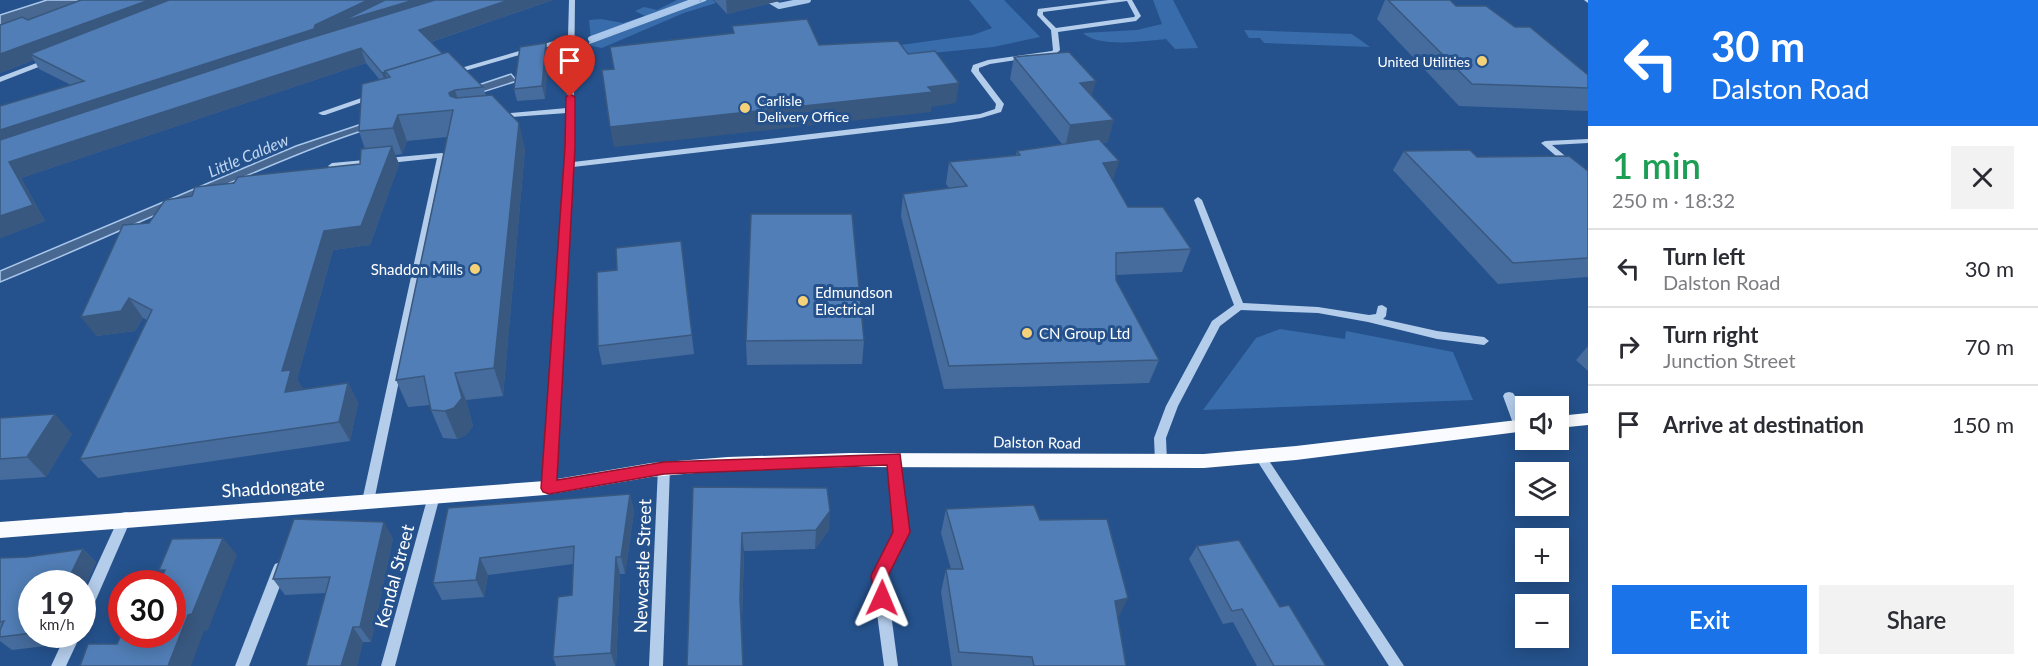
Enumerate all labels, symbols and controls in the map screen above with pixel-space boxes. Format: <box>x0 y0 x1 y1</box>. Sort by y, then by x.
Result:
text: 30 m <box>1711 21 1805 71</box>
icon: left <box>1612 24 1690 102</box>
pin <box>544 35 595 97</box>
icon: arrive <box>553 44 586 77</box>
place label: United Utilities <box>1377 53 1470 70</box>
marker: United Utilities <box>1475 54 1489 68</box>
text: Dalston Road <box>1711 72 1869 105</box>
place label: Carlisle Delivery Office <box>757 92 849 125</box>
marker: Carlisle Delivery Office <box>738 101 752 115</box>
water label: Little Caldew <box>205 129 292 181</box>
text: 1 min <box>1612 143 1701 187</box>
button: close <box>1951 146 2014 209</box>
text: 250 m · 18:32 <box>1612 188 1735 212</box>
text: Turn left <box>1663 243 1745 270</box>
icon: left <box>1612 252 1645 285</box>
text: 30 m <box>1965 255 2014 282</box>
place label: Shaddon Mills <box>371 260 463 278</box>
marker: Shaddon Mills <box>468 262 482 276</box>
text: Dalston Road <box>1663 270 1780 294</box>
place label: Edmundson Electrical <box>815 283 893 318</box>
marker: Edmundson Electrical <box>796 294 810 308</box>
text: Turn right <box>1663 321 1758 348</box>
place label: CN Group Ltd <box>1039 324 1130 342</box>
marker: CN Group Ltd <box>1020 326 1034 340</box>
icon: right <box>1612 330 1645 363</box>
text: 70 m <box>1965 333 2014 360</box>
text: Junction Street <box>1663 348 1796 372</box>
map controls <box>1515 396 1569 648</box>
button: sound <box>1515 396 1569 450</box>
icon: arrive <box>1612 408 1645 441</box>
text: Arrive at destination <box>1663 411 1864 438</box>
text: 150 m <box>1952 411 2014 438</box>
street label: Dalston Road <box>993 432 1081 452</box>
button: layers <box>1515 462 1569 516</box>
street label: Shaddongate <box>221 472 325 502</box>
street label: Newcastle Street <box>629 498 655 634</box>
street label: Kendal Street <box>370 521 418 630</box>
button: + <box>1515 528 1569 582</box>
position arrow <box>850 566 914 630</box>
speed limit sign: 30 <box>108 570 186 648</box>
text: 19 <box>40 584 74 620</box>
button: Exit <box>1612 585 1807 654</box>
button: Share <box>1819 585 2014 654</box>
button: − <box>1515 594 1569 648</box>
text: km/h <box>39 615 75 633</box>

